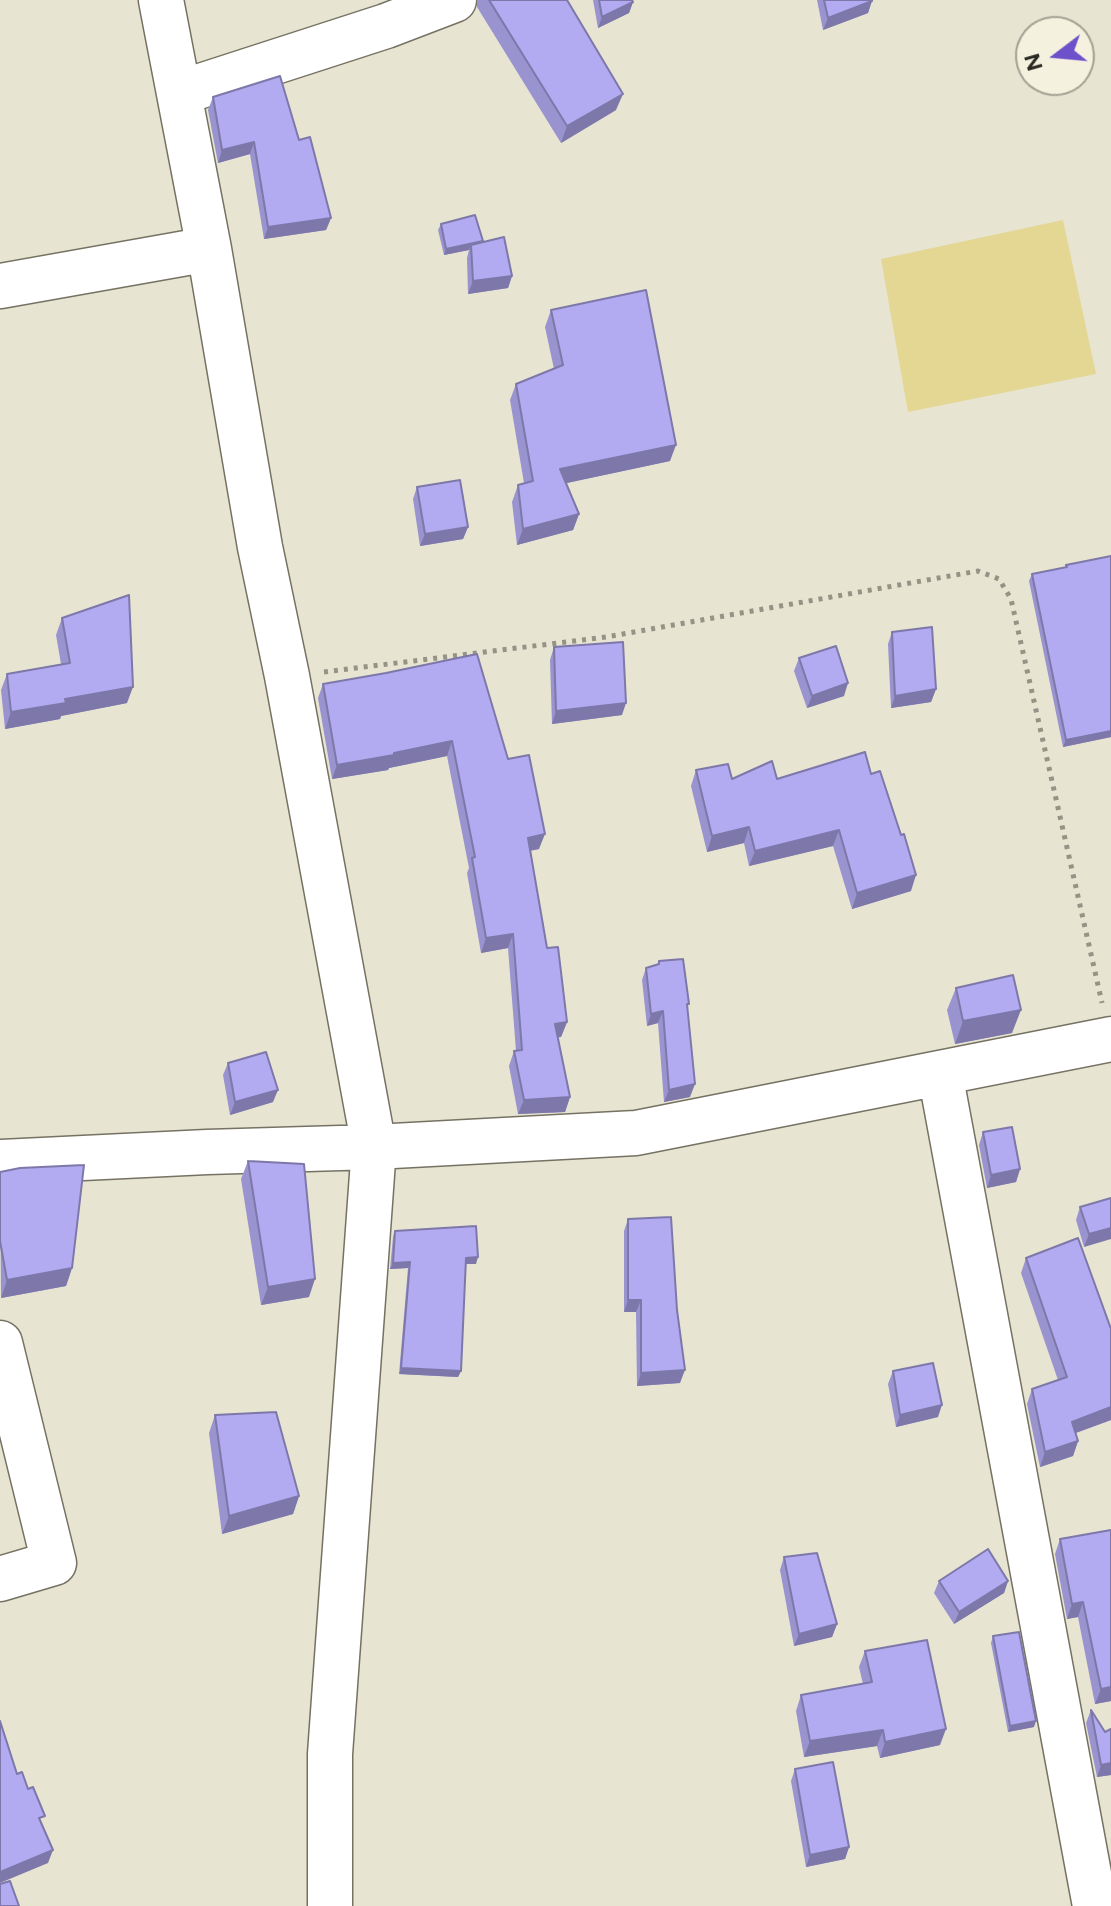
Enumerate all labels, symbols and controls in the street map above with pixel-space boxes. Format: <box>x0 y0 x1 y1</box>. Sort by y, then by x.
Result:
north arrow <box>1015 16 1095 96</box>
text: N <box>1018 50 1049 74</box>

